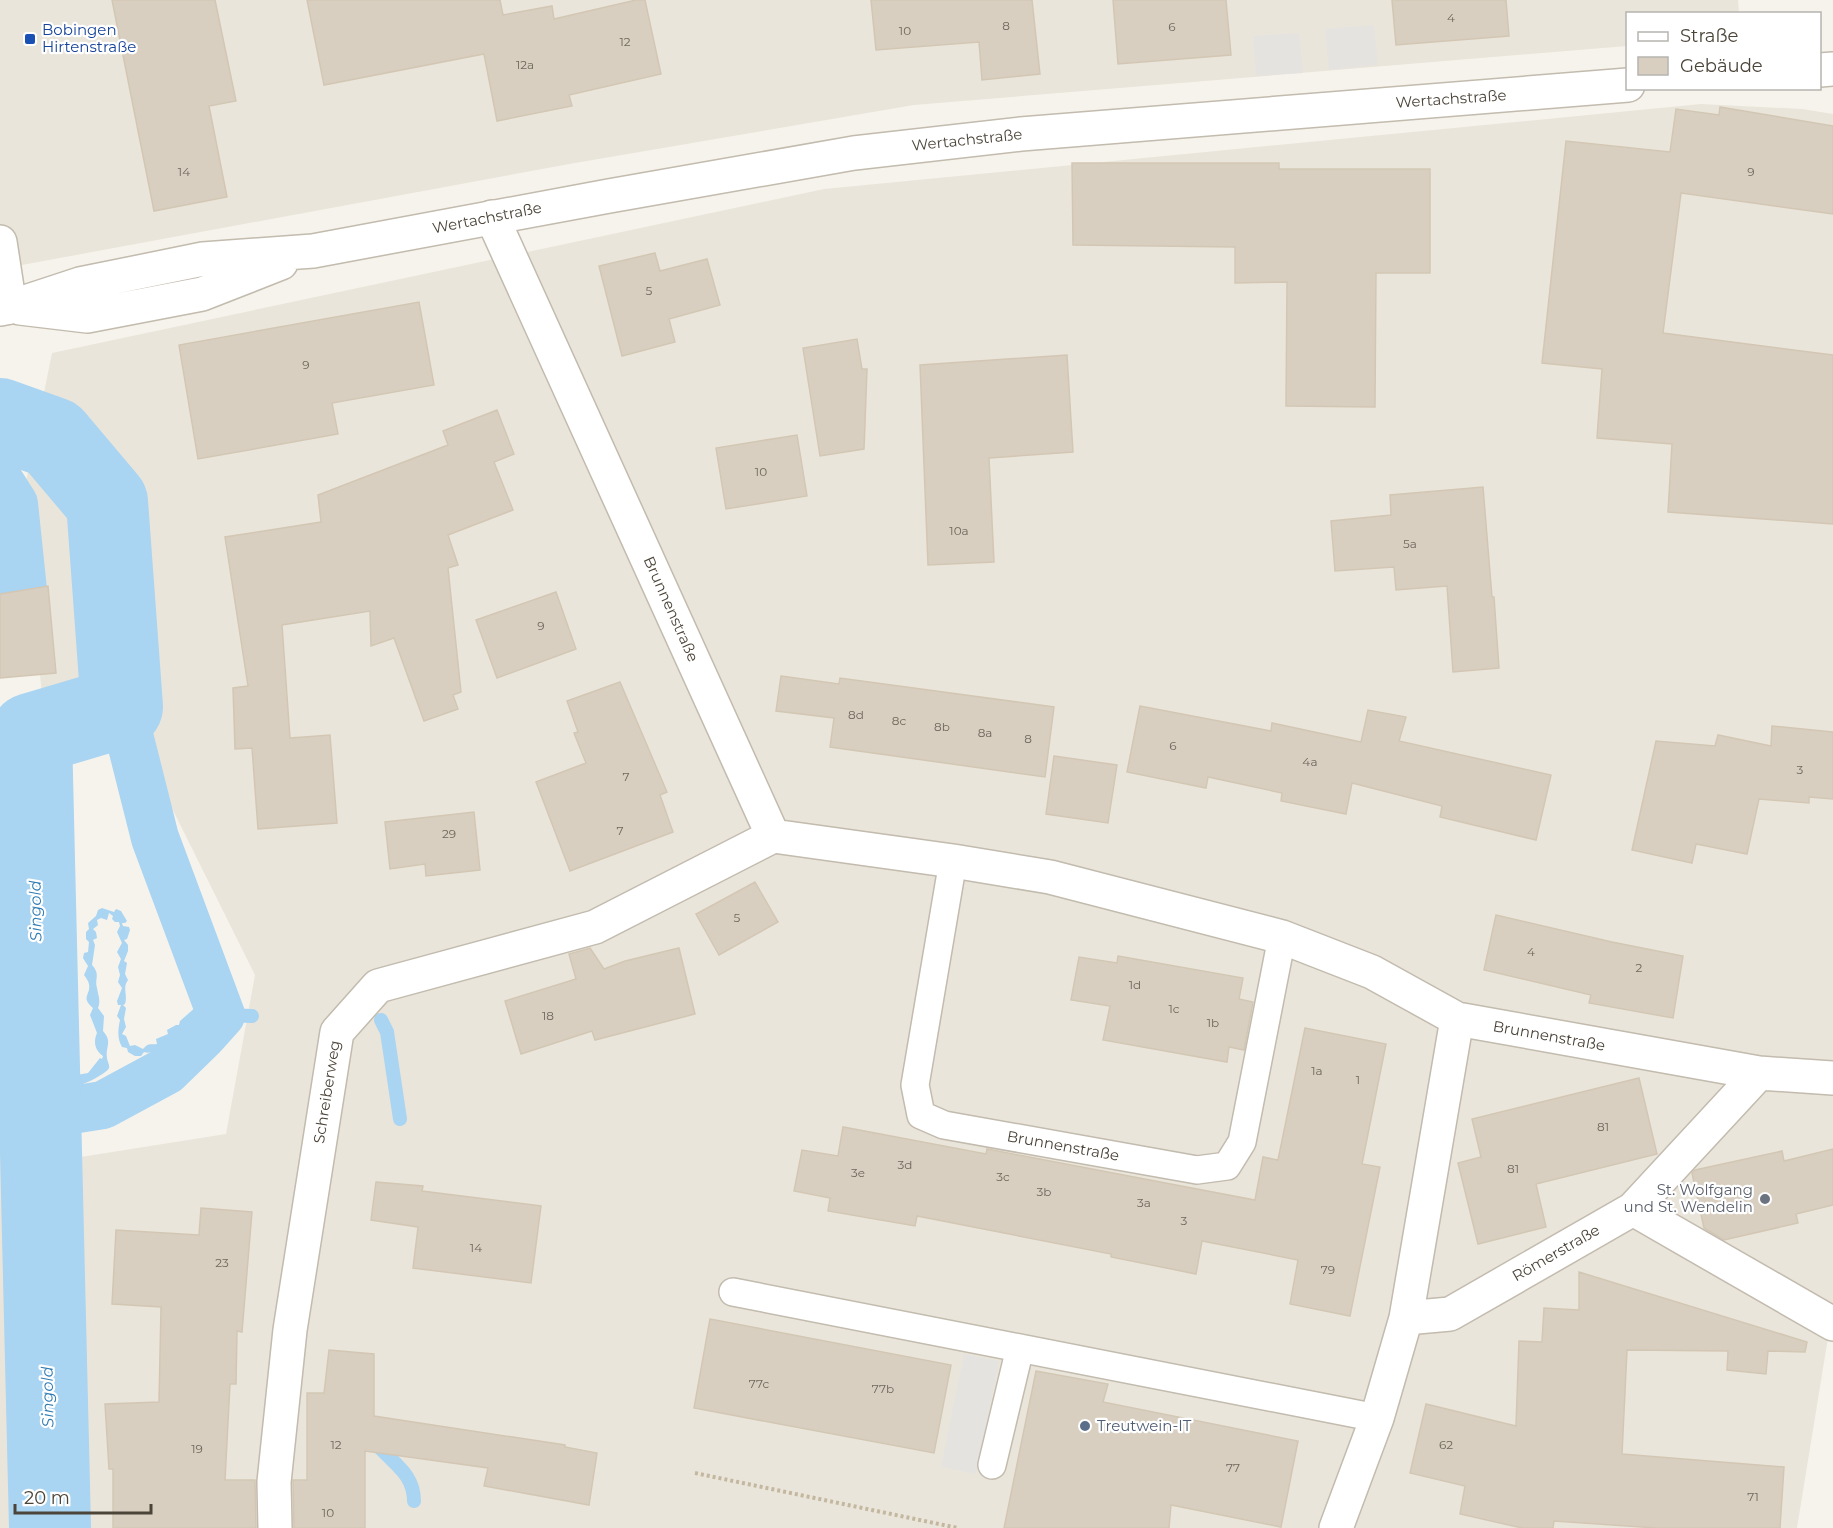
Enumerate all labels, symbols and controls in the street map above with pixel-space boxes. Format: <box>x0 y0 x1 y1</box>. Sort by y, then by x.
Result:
house number: 4 <box>1447 10 1455 25</box>
legend <box>1626 12 1821 90</box>
house number: 8 <box>1002 18 1010 33</box>
house number: 6 <box>1168 19 1176 34</box>
place label: Bobingen Hirtenstraße <box>42 20 136 56</box>
house number: 10 <box>899 23 911 38</box>
text: Straße <box>1680 25 1739 47</box>
marker: Bobingen Hirtenstraße <box>23 32 37 46</box>
house number: 12 <box>619 34 631 49</box>
text: Gebäude <box>1680 55 1763 77</box>
house number: 12a <box>516 57 534 72</box>
street label: Wertachstraße <box>1395 85 1507 112</box>
street label: Wertachstraße <box>911 124 1023 155</box>
house number: 14 <box>178 164 190 179</box>
house number: 9 <box>1747 164 1755 179</box>
street label: Wertachstraße <box>431 198 543 237</box>
house number: 5 <box>646 283 653 298</box>
house number: 9 <box>302 357 310 372</box>
house number: 10 <box>755 464 767 479</box>
house number: 10a <box>949 523 969 538</box>
house number: 5a <box>1403 536 1417 551</box>
street label: Brunnenstraße <box>640 553 703 665</box>
house number: 9 <box>537 618 545 633</box>
house number: 8d <box>848 707 864 722</box>
house number: 8c <box>892 713 906 728</box>
house number: 8b <box>934 719 950 734</box>
house number: 8a <box>978 725 992 740</box>
house number: 8 <box>1024 731 1032 746</box>
house number: 6 <box>1169 738 1177 753</box>
house number: 4a <box>1302 754 1318 769</box>
house number: 3 <box>1797 762 1804 777</box>
house number: 7 <box>622 769 630 784</box>
house number: 7 <box>616 823 624 838</box>
house number: 29 <box>442 826 456 841</box>
water label: Singold <box>25 880 46 942</box>
house number: 5 <box>734 910 741 925</box>
house number: 4 <box>1527 944 1535 959</box>
house number: 2 <box>1636 960 1643 975</box>
house number: 1d <box>1129 977 1141 992</box>
house number: 1c <box>1168 1001 1180 1016</box>
house number: 18 <box>542 1008 554 1023</box>
house number: 1b <box>1207 1015 1219 1030</box>
street label: Brunnenstraße <box>1491 1016 1607 1055</box>
street label: Schreiberweg <box>309 1039 344 1145</box>
house number: 1a <box>1311 1063 1323 1078</box>
house number: 1 <box>1356 1072 1360 1087</box>
house number: 81 <box>1597 1119 1609 1134</box>
street label: Brunnenstraße <box>1005 1126 1121 1165</box>
house number: 3d <box>898 1157 912 1172</box>
house number: 81 <box>1507 1161 1519 1176</box>
house number: 3e <box>851 1165 865 1180</box>
house number: 3c <box>996 1169 1010 1184</box>
place label: St. Wolfgang und St. Wendelin <box>1624 1180 1753 1216</box>
house number: 3b <box>1037 1184 1051 1199</box>
marker: St. Wolfgang und St. Wendelin <box>1758 1192 1772 1206</box>
house number: 3a <box>1137 1195 1151 1210</box>
house number: 3 <box>1181 1213 1188 1228</box>
street label: Römerstraße <box>1509 1220 1603 1285</box>
house number: 14 <box>470 1240 482 1255</box>
house number: 23 <box>215 1255 229 1270</box>
house number: 79 <box>1321 1262 1335 1277</box>
water label: Singold <box>37 1366 58 1428</box>
house number: 77c <box>749 1376 769 1391</box>
house number: 77b <box>872 1381 894 1396</box>
place label: Treutwein-IT <box>1097 1416 1192 1435</box>
marker: Treutwein-IT <box>1078 1419 1092 1433</box>
house number: 12 <box>330 1437 342 1452</box>
house number: 62 <box>1439 1437 1453 1452</box>
house number: 19 <box>191 1441 203 1456</box>
house number: 77 <box>1226 1460 1240 1475</box>
scale bar <box>15 1477 152 1515</box>
text: 20 m <box>24 1487 70 1509</box>
house number: 71 <box>1747 1489 1759 1504</box>
house number: 10 <box>322 1505 334 1520</box>

